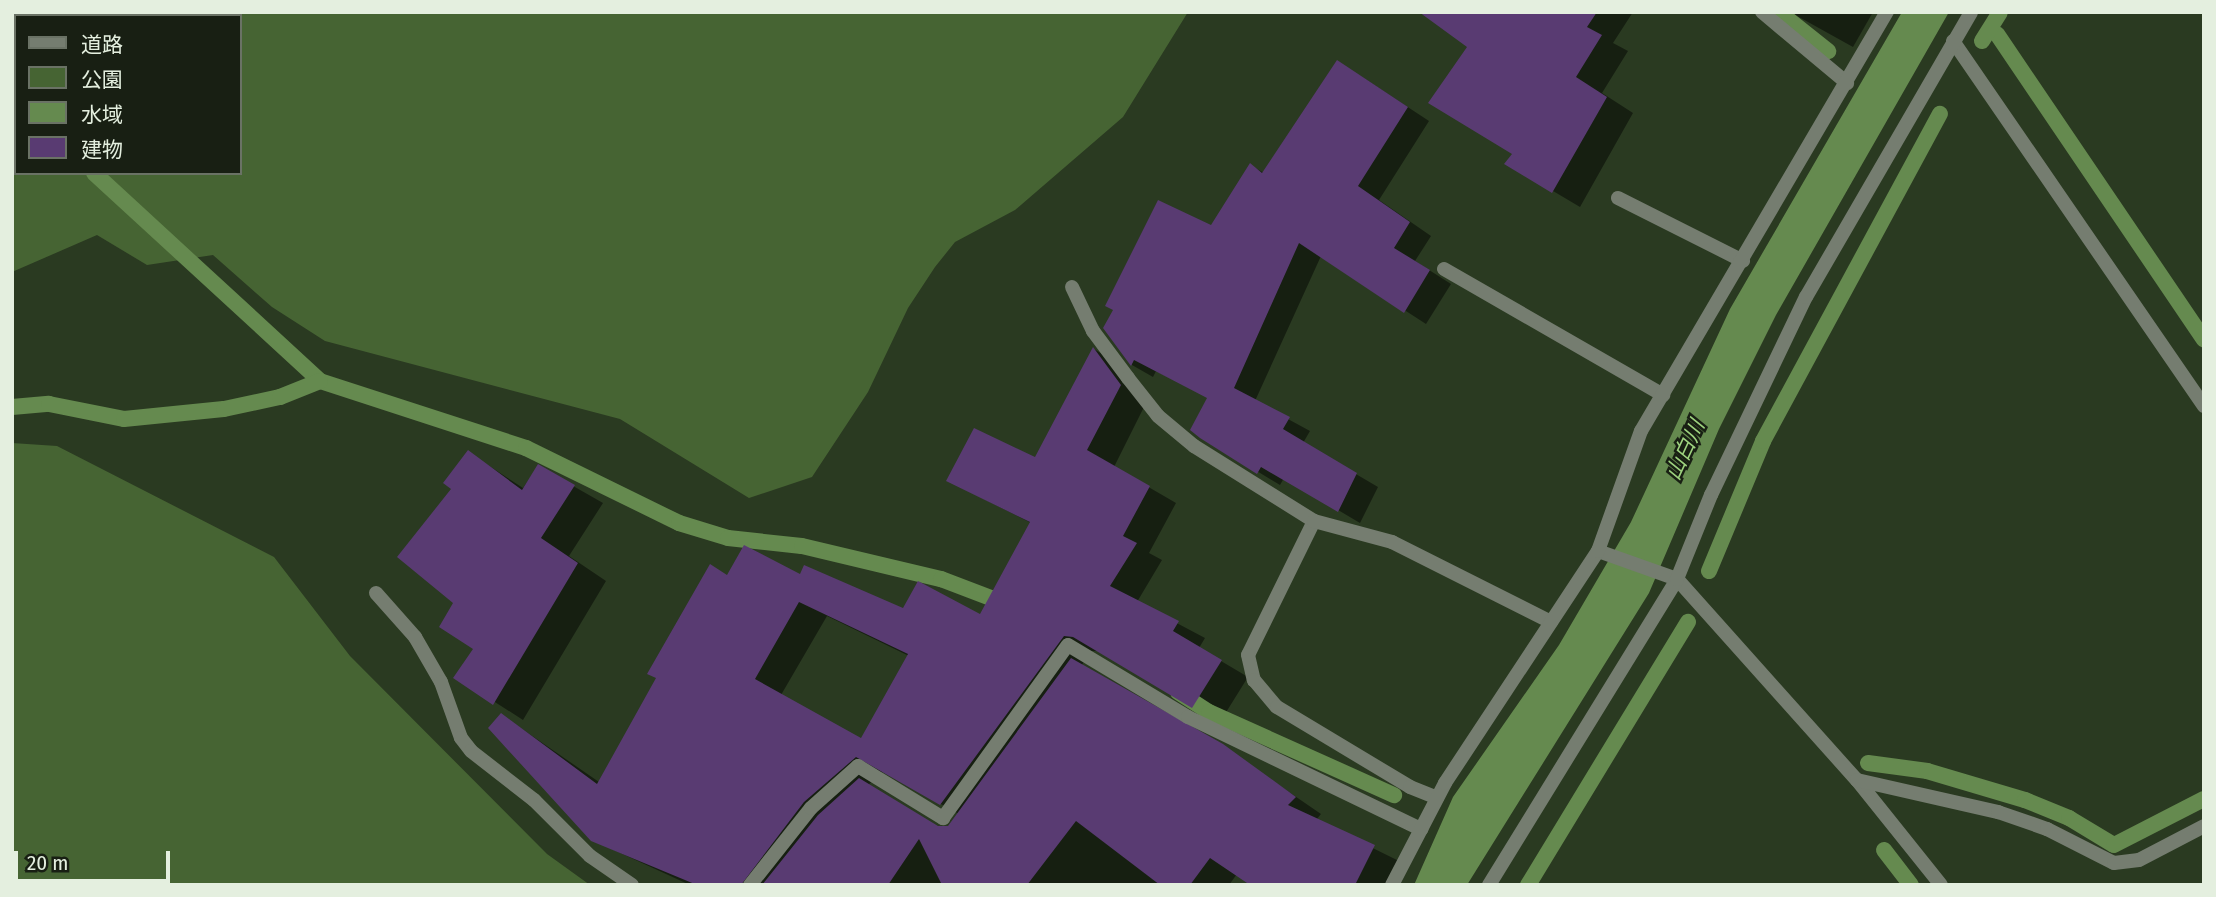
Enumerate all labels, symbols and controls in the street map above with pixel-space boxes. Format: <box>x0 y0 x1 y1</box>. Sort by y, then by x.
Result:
legend <box>14 14 242 175</box>
text: 道路 <box>81 32 123 58</box>
text: 公園 <box>81 67 123 93</box>
text: 水域 <box>81 102 123 128</box>
text: 建物 <box>81 137 123 163</box>
water label: 山白川 <box>1660 416 1710 484</box>
scale bar <box>18 838 173 882</box>
text: 20 m <box>27 850 68 876</box>

